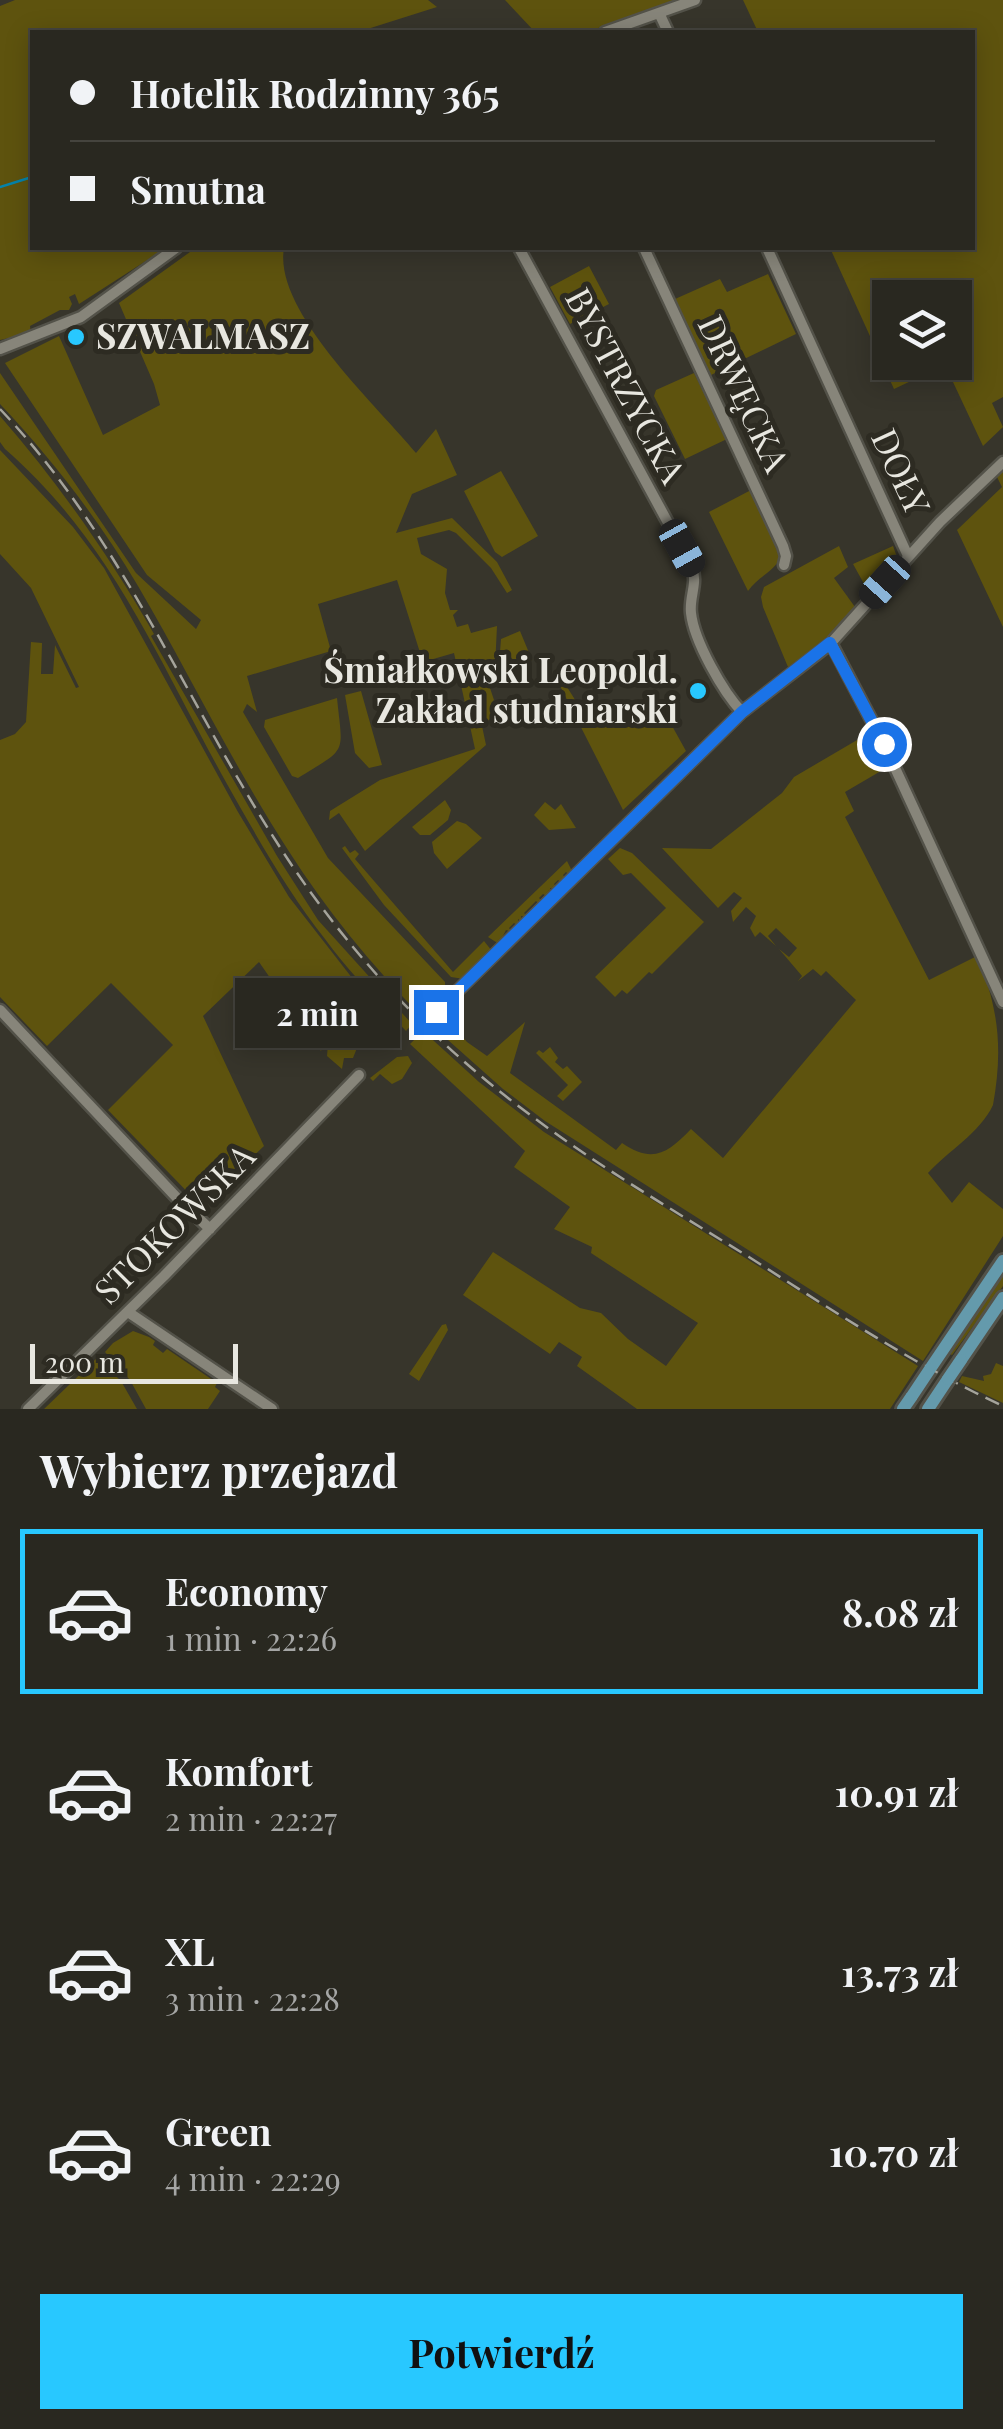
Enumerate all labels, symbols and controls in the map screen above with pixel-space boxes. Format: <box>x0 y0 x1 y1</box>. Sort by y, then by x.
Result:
text: Hotelik Rodzinny 365 <box>130 67 499 118</box>
text: Smutna <box>130 163 266 214</box>
street label: BYSTRZYCKA <box>556 279 699 492</box>
map controls <box>872 280 972 380</box>
button: layers <box>872 280 972 380</box>
street label: DRWĘCKA <box>689 307 802 480</box>
place label: SZWALMASZ <box>96 311 310 358</box>
marker: SZWALMASZ <box>65 326 87 348</box>
street label: DOŁY <box>862 420 943 522</box>
car <box>654 514 710 582</box>
car <box>854 550 916 614</box>
place label: Śmiałkowski Leopold. Zakład studniarski <box>324 645 678 732</box>
marker: Śmiałkowski Leopold. Zakład studniarski <box>687 680 709 702</box>
route start <box>862 722 907 767</box>
callout: 2 min <box>236 977 401 1047</box>
route end <box>414 990 459 1035</box>
text: 2 min <box>276 991 359 1034</box>
street label: STOKOWSKA <box>83 1131 264 1313</box>
scale bar <box>30 1339 238 1384</box>
text: 200 m <box>45 1343 124 1380</box>
text: Wybierz przejazd <box>40 1439 398 1499</box>
text: Economy <box>165 1565 328 1616</box>
icon: car <box>45 1567 135 1657</box>
text: 8.08 zł <box>842 1586 958 1637</box>
text: 1 min · 22:26 <box>165 1616 337 1659</box>
text: Komfort <box>165 1745 313 1796</box>
icon: car <box>45 1747 135 1837</box>
text: 10.91 zł <box>835 1766 958 1817</box>
text: 2 min · 22:27 <box>165 1796 337 1839</box>
text: XL <box>165 1925 214 1976</box>
icon: car <box>45 1927 135 2017</box>
text: 13.73 zł <box>841 1946 958 1997</box>
text: 3 min · 22:28 <box>165 1976 340 2019</box>
text: Green <box>165 2105 272 2156</box>
icon: car <box>45 2107 135 2197</box>
text: 10.70 zł <box>829 2126 958 2177</box>
text: 4 min · 22:29 <box>165 2156 341 2199</box>
button: Potwierdź <box>40 2294 963 2409</box>

